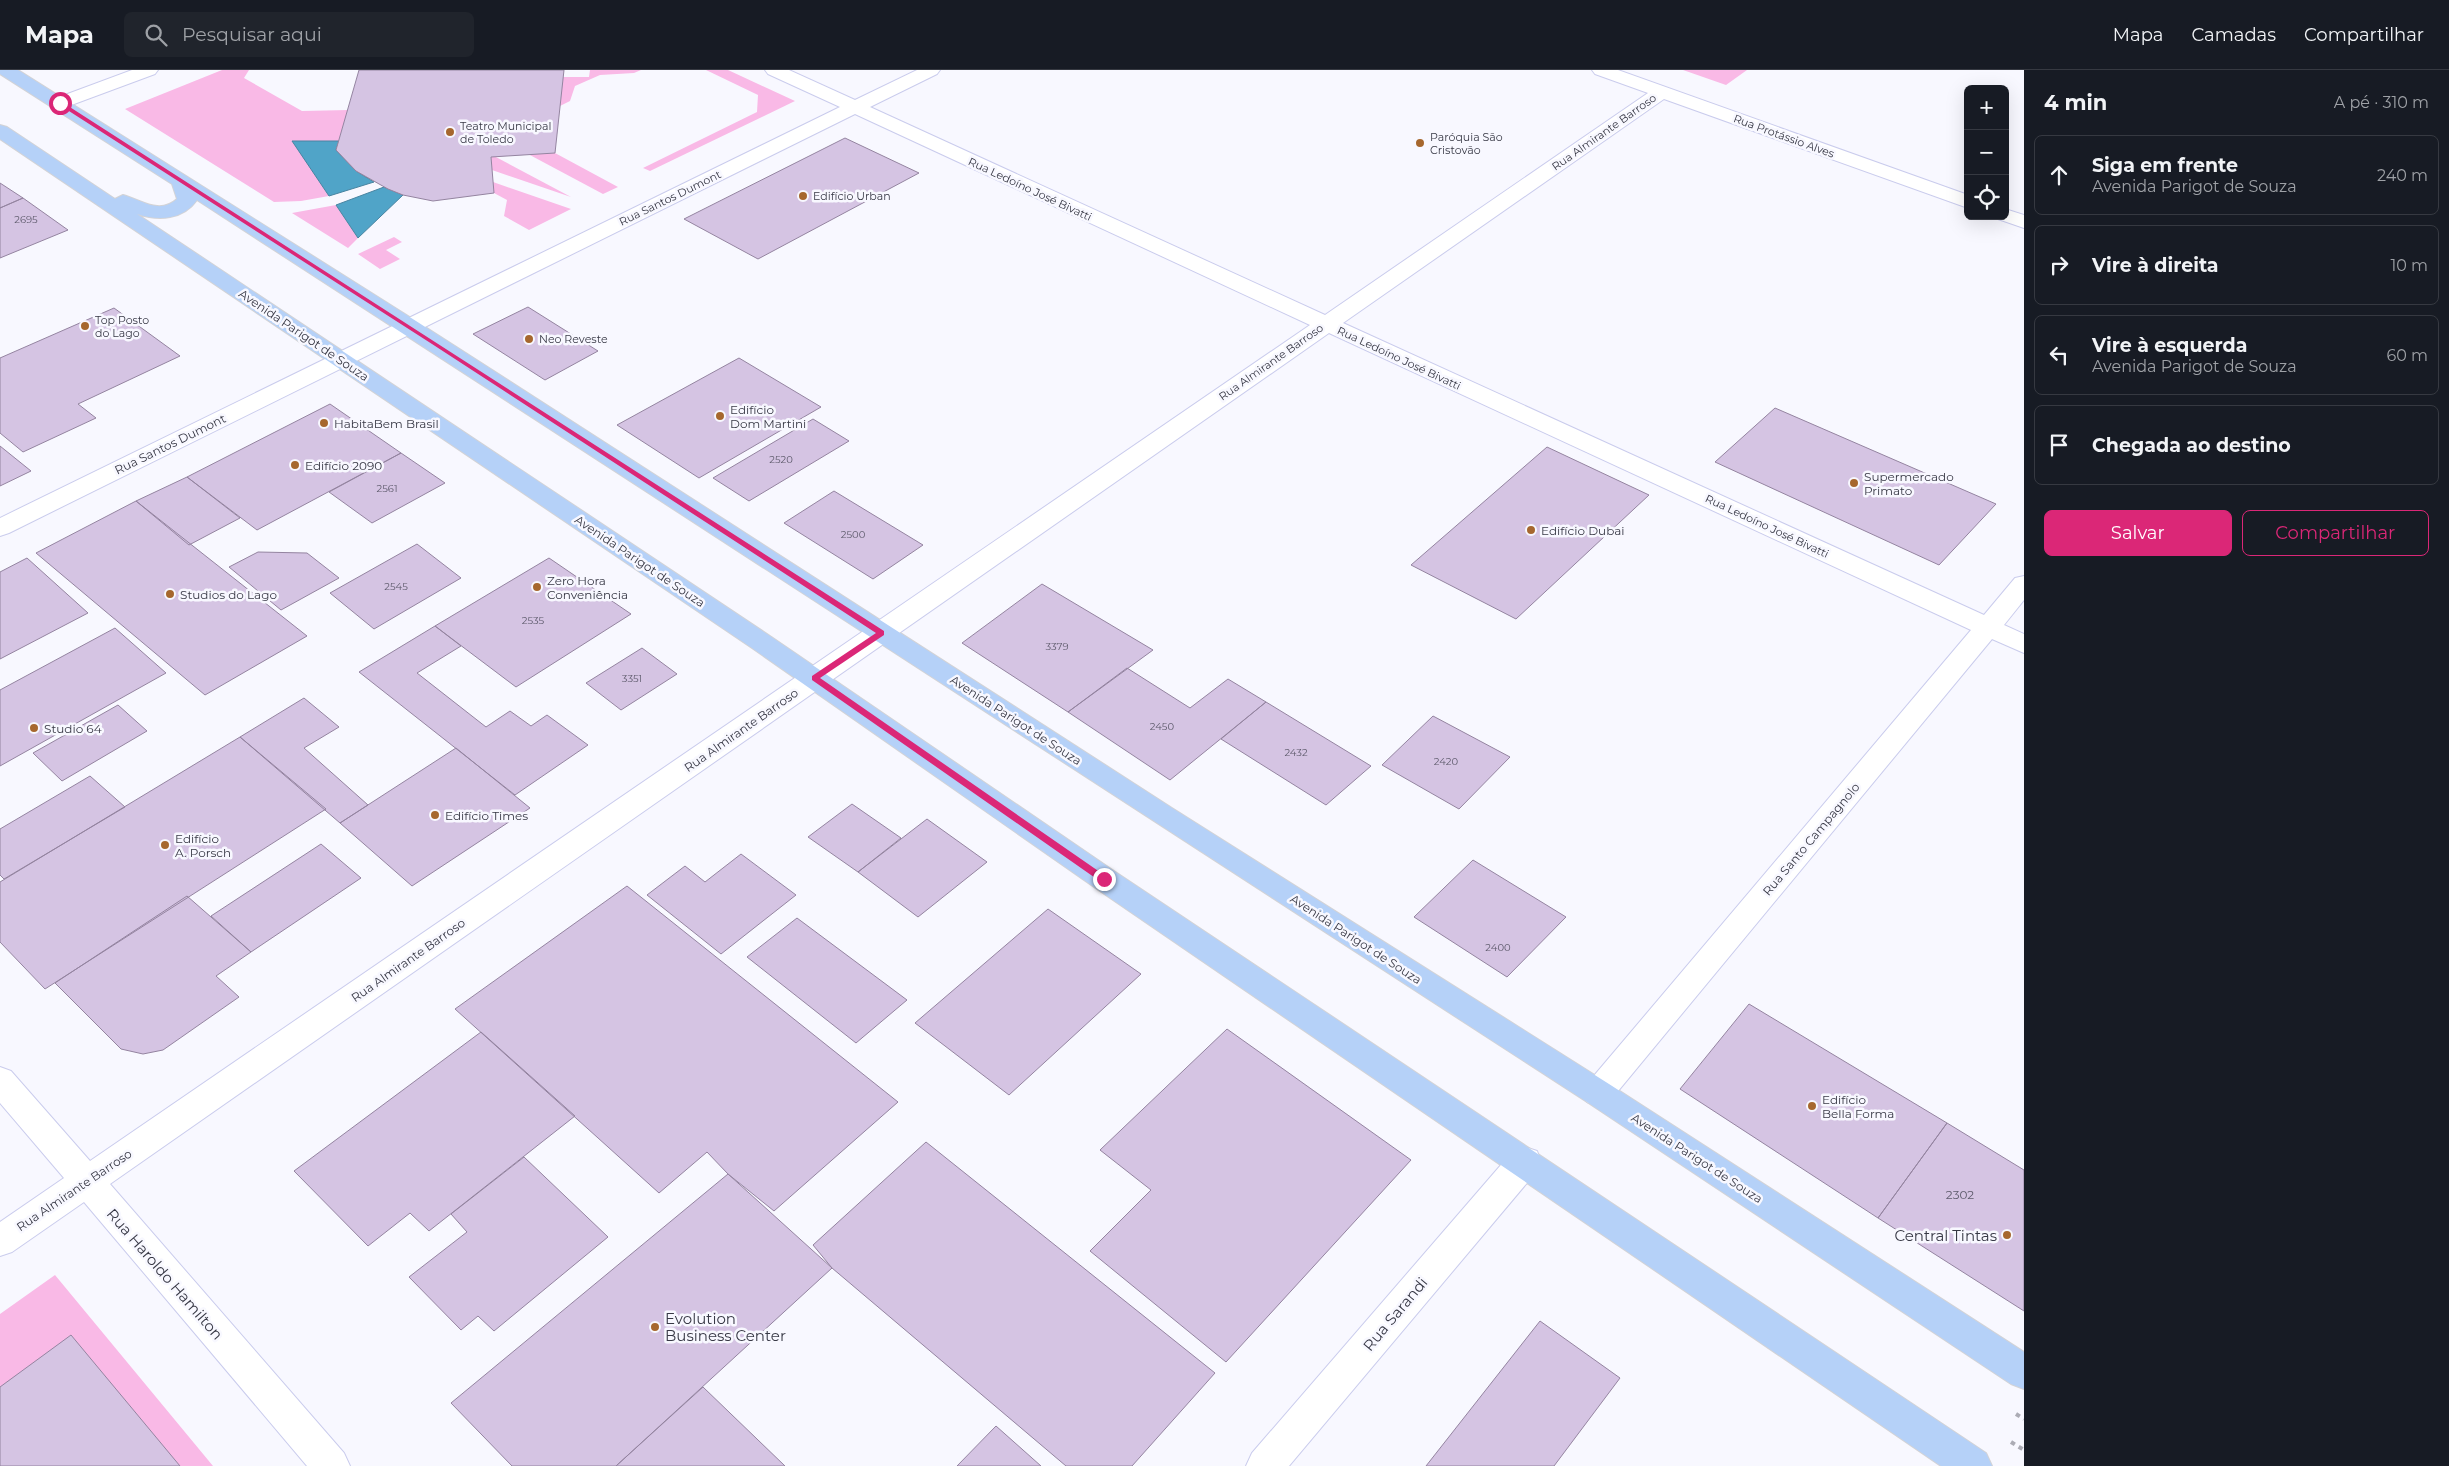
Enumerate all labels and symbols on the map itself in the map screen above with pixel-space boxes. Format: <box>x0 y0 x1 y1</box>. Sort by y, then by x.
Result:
street label: Rua Almirante Barroso <box>1549 91 1659 173</box>
route start <box>49 92 72 115</box>
street label: Rua Protássio Alves <box>1732 111 1837 161</box>
place label: Teatro Municipal de Toledo <box>460 119 551 146</box>
marker: Teatro Municipal de Toledo <box>444 126 456 138</box>
place label: Paróquia São Cristovão <box>1430 130 1503 157</box>
marker: Paróquia São Cristovão <box>1414 137 1426 149</box>
street label: Rua Ledoíno José Bivatti <box>966 154 1094 224</box>
street label: Rua Santos Dumont <box>617 167 724 229</box>
place label: Edifício Urban <box>813 189 891 203</box>
marker: Edifício Urban <box>797 190 809 202</box>
house number: 2695 <box>14 213 38 226</box>
street label: Avenida Parigot de Souza <box>236 286 372 384</box>
place label: Top Posto do Lago <box>95 313 149 340</box>
marker: Top Posto do Lago <box>79 320 91 332</box>
street label: Rua Almirante Barroso <box>1216 321 1326 403</box>
street label: Rua Ledoíno José Bivatti <box>1335 323 1463 393</box>
place label: Neo Reveste <box>539 332 608 346</box>
marker: Neo Reveste <box>523 333 535 345</box>
place label: Edifício Dom Martini <box>730 402 806 431</box>
street label: Rua Santos Dumont <box>112 410 228 477</box>
marker: Edifício Dom Martini <box>714 410 726 422</box>
place label: HabitaBem Brasil <box>334 416 439 431</box>
marker: HabitaBem Brasil <box>318 417 330 429</box>
house number: 2520 <box>769 453 793 466</box>
place label: Edifício 2090 <box>305 458 382 473</box>
marker: Edifício 2090 <box>289 459 301 471</box>
place label: Supermercado Primato <box>1864 469 1954 498</box>
marker: Supermercado Primato <box>1848 477 1860 489</box>
house number: 2561 <box>376 482 398 495</box>
street label: Rua Ledoíno José Bivatti <box>1703 491 1831 561</box>
street label: Avenida Parigot de Souza <box>572 512 708 610</box>
place label: Edifício Dubai <box>1541 523 1625 538</box>
marker: Edifício Dubai <box>1525 524 1537 536</box>
house number: 2500 <box>841 528 866 541</box>
place label: Zero Hora Conveniência <box>547 573 628 602</box>
house number: 2545 <box>384 580 408 593</box>
marker: Zero Hora Conveniência <box>531 581 543 593</box>
place label: Studios do Lago <box>180 587 277 602</box>
marker: Studios do Lago <box>164 588 176 600</box>
house number: 2535 <box>522 614 545 627</box>
house number: 3379 <box>1045 640 1069 653</box>
house number: 3351 <box>622 672 642 685</box>
street label: Avenida Parigot de Souza <box>948 672 1084 768</box>
street label: Rua Almirante Barroso <box>681 685 801 775</box>
house number: 2450 <box>1150 720 1175 733</box>
place label: Studio 64 <box>44 721 102 736</box>
marker: Studio 64 <box>28 722 40 734</box>
house number: 2432 <box>1284 746 1308 759</box>
house number: 2420 <box>1434 755 1459 768</box>
street label: Rua Santo Campagnolo <box>1759 779 1863 899</box>
place label: Edifício Times <box>445 808 528 823</box>
marker: Edifício Times <box>429 809 441 821</box>
place label: Edifício A. Porsch <box>175 831 231 860</box>
marker: Edifício A. Porsch <box>159 839 171 851</box>
route end <box>1093 868 1116 891</box>
street label: Avenida Parigot de Souza <box>1288 891 1424 987</box>
street label: Rua Almirante Barroso <box>348 915 468 1005</box>
house number: 2400 <box>1485 941 1511 954</box>
place label: Edifício Bella Forma <box>1822 1092 1894 1121</box>
marker: Edifício Bella Forma <box>1806 1100 1818 1112</box>
street label: Avenida Parigot de Souza <box>1629 1110 1765 1206</box>
street label: Rua Almirante Barroso <box>14 1146 134 1234</box>
house number: 2302 <box>1946 1187 1974 1202</box>
street label: Rua Haroldo Hamilton <box>103 1204 227 1344</box>
place label: Central Tintas <box>1894 1226 1997 1245</box>
marker: Central Tintas <box>2001 1229 2013 1241</box>
street label: Rua Sarandi <box>1359 1273 1431 1355</box>
place label: Evolution Business Center <box>665 1309 786 1345</box>
marker: Evolution Business Center <box>649 1321 661 1333</box>

